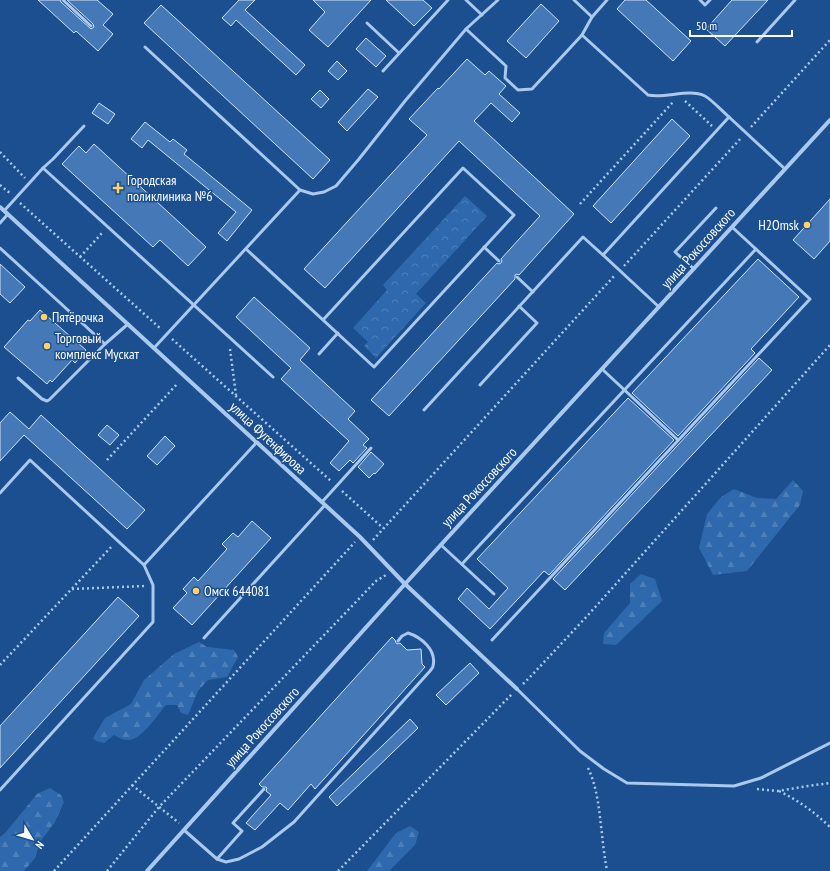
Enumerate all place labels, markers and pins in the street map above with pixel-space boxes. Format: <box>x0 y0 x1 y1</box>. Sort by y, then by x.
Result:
place label: Городская поликлиника №6 <box>127 171 212 205</box>
marker: Городская поликлиника №6 <box>112 182 124 194</box>
place label: H2Omsk <box>758 216 800 234</box>
marker: H2Omsk <box>802 220 812 230</box>
place label: Пятёрочка <box>52 308 104 326</box>
marker: Пятёрочка <box>39 312 49 322</box>
place label: Торговый комплекс Мускат <box>55 329 140 363</box>
marker: Торговый комплекс Мускат <box>42 341 52 351</box>
place label: Омск 644081 <box>204 582 270 600</box>
marker: Омск 644081 <box>191 586 201 596</box>

